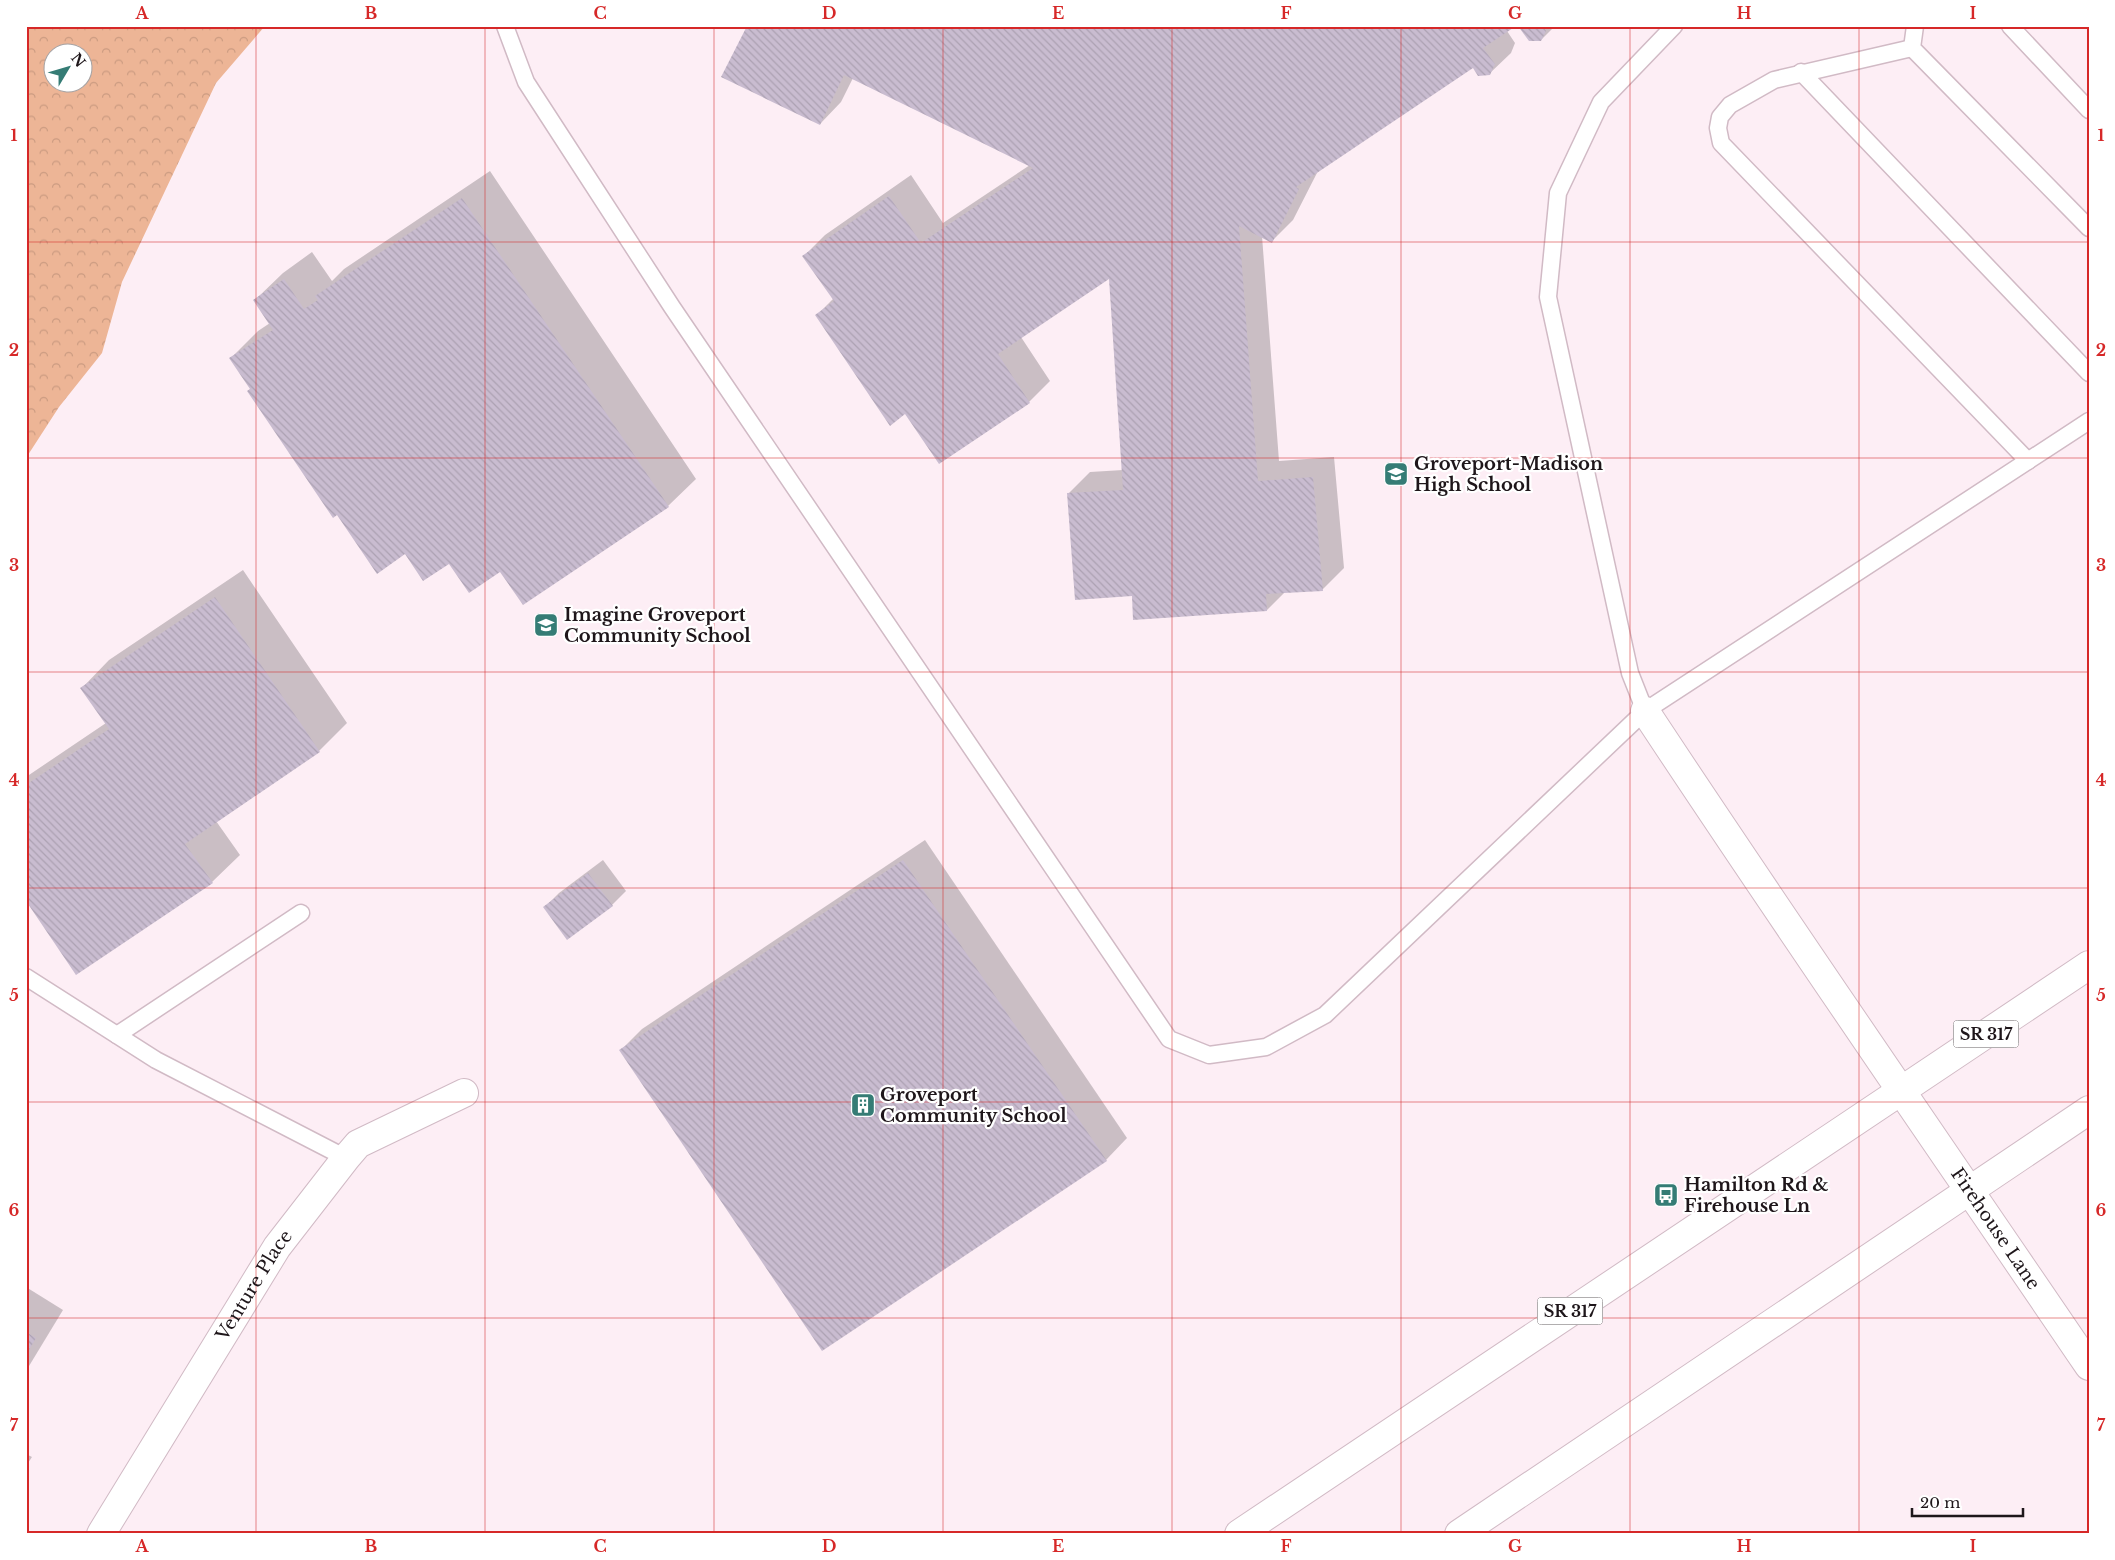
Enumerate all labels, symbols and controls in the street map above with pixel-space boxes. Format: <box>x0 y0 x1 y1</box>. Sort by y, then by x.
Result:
text: A <box>135 3 150 23</box>
text: B <box>365 3 378 23</box>
text: C <box>593 3 607 23</box>
text: D <box>822 3 836 23</box>
text: E <box>1052 3 1064 23</box>
text: F <box>1280 3 1292 23</box>
text: G <box>1508 3 1522 23</box>
text: H <box>1736 3 1752 23</box>
text: I <box>1970 3 1977 23</box>
north arrow <box>42 42 92 92</box>
text: N <box>67 49 89 71</box>
text: 1 <box>11 125 18 145</box>
text: 1 <box>2098 125 2105 145</box>
text: 2 <box>9 340 19 360</box>
text: 2 <box>2096 340 2106 360</box>
place label: Groveport-Madison High School <box>1414 453 1603 496</box>
school or university icon: Groveport-Madison High School <box>1383 461 1409 487</box>
text: 3 <box>9 555 19 575</box>
text: 3 <box>2096 555 2106 575</box>
place label: Imagine Groveport Community School <box>564 604 751 647</box>
school or university icon: Imagine Groveport Community School <box>533 612 559 638</box>
text: 4 <box>9 770 19 790</box>
text: 4 <box>2096 770 2106 790</box>
text: 5 <box>9 985 19 1005</box>
text: 5 <box>2096 985 2106 1005</box>
road number: SR 317 <box>1954 1021 2018 1048</box>
place label: Groveport Community School <box>880 1084 1067 1127</box>
building icon: Groveport Community School <box>850 1092 876 1118</box>
street label: Firehouse Lane <box>1946 1164 2045 1294</box>
place label: Hamilton Rd & Firehouse Ln <box>1684 1174 1829 1217</box>
bus stop icon: Hamilton Rd & Firehouse Ln <box>1653 1182 1679 1208</box>
text: 6 <box>9 1200 20 1220</box>
text: 6 <box>2096 1200 2107 1220</box>
street label: Venture Place <box>211 1226 297 1346</box>
road number: SR 317 <box>1538 1298 1602 1324</box>
text: 7 <box>10 1415 19 1435</box>
text: 7 <box>2097 1415 2106 1435</box>
scale bar <box>1912 1485 2024 1517</box>
text: 20 m <box>1920 1493 1960 1512</box>
text: A <box>135 1536 150 1556</box>
text: B <box>365 1536 378 1556</box>
text: C <box>593 1536 607 1556</box>
text: D <box>822 1536 836 1556</box>
text: E <box>1052 1536 1064 1556</box>
text: F <box>1280 1536 1292 1556</box>
text: G <box>1508 1536 1522 1556</box>
text: H <box>1736 1536 1752 1556</box>
text: I <box>1970 1536 1977 1556</box>

